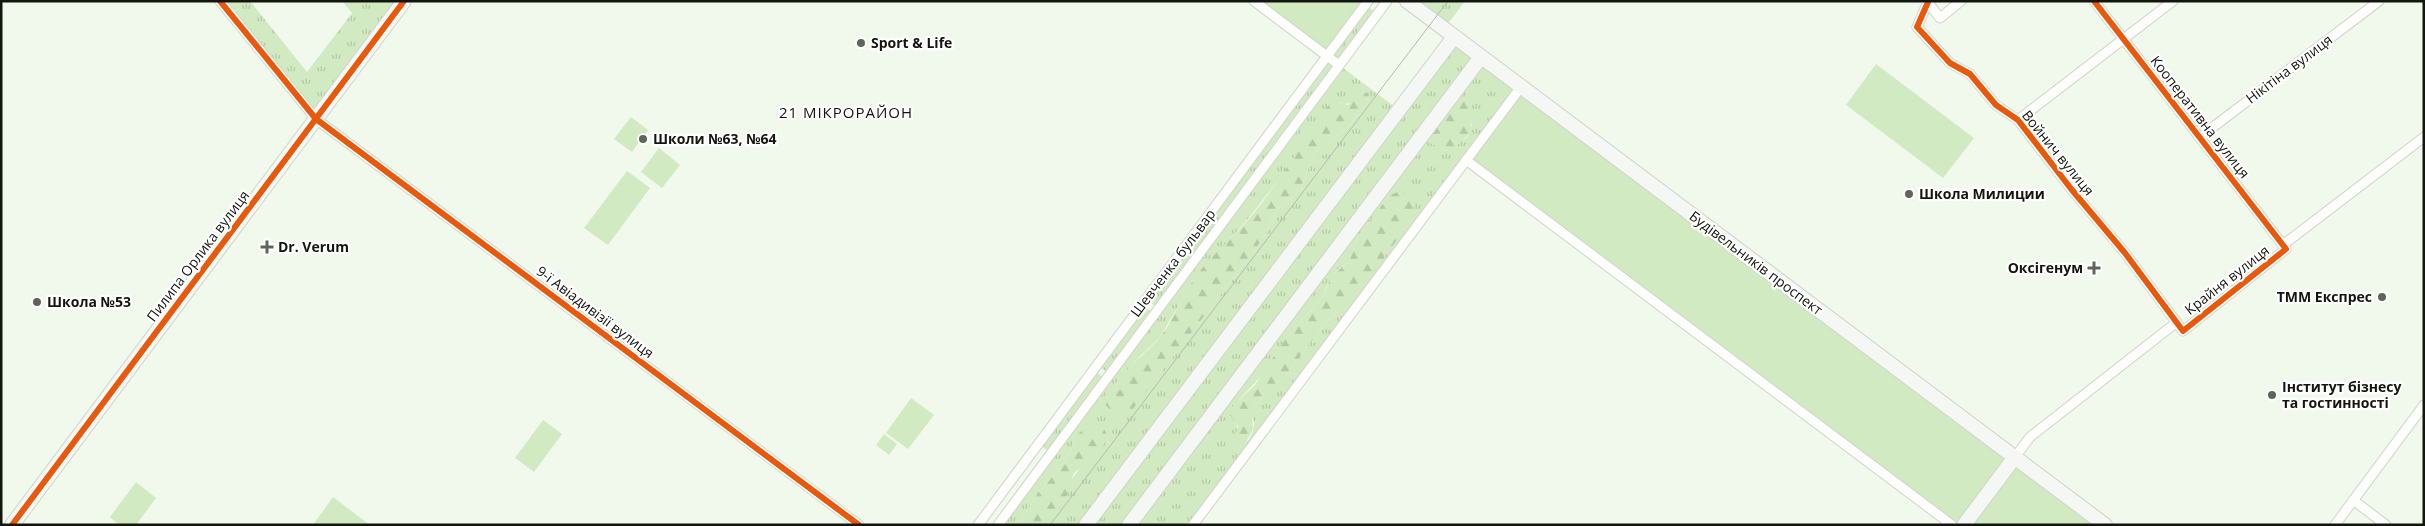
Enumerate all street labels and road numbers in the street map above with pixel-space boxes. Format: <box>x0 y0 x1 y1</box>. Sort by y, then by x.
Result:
street label: Нікітіна вулиця <box>2242 30 2336 107</box>
street label: Кооперативна вулиця <box>2147 52 2254 182</box>
street label: Войнич вулиця <box>2018 106 2099 199</box>
street label: Пилипа Орлика вулиця <box>142 186 253 325</box>
street label: Шевченка бульвар <box>1126 205 1219 320</box>
street label: Будівельників проспект <box>1686 206 1827 319</box>
street label: Крайня вулиця <box>2180 241 2273 319</box>
street label: 9-ї Авіадивізії вулиця <box>533 261 658 362</box>

